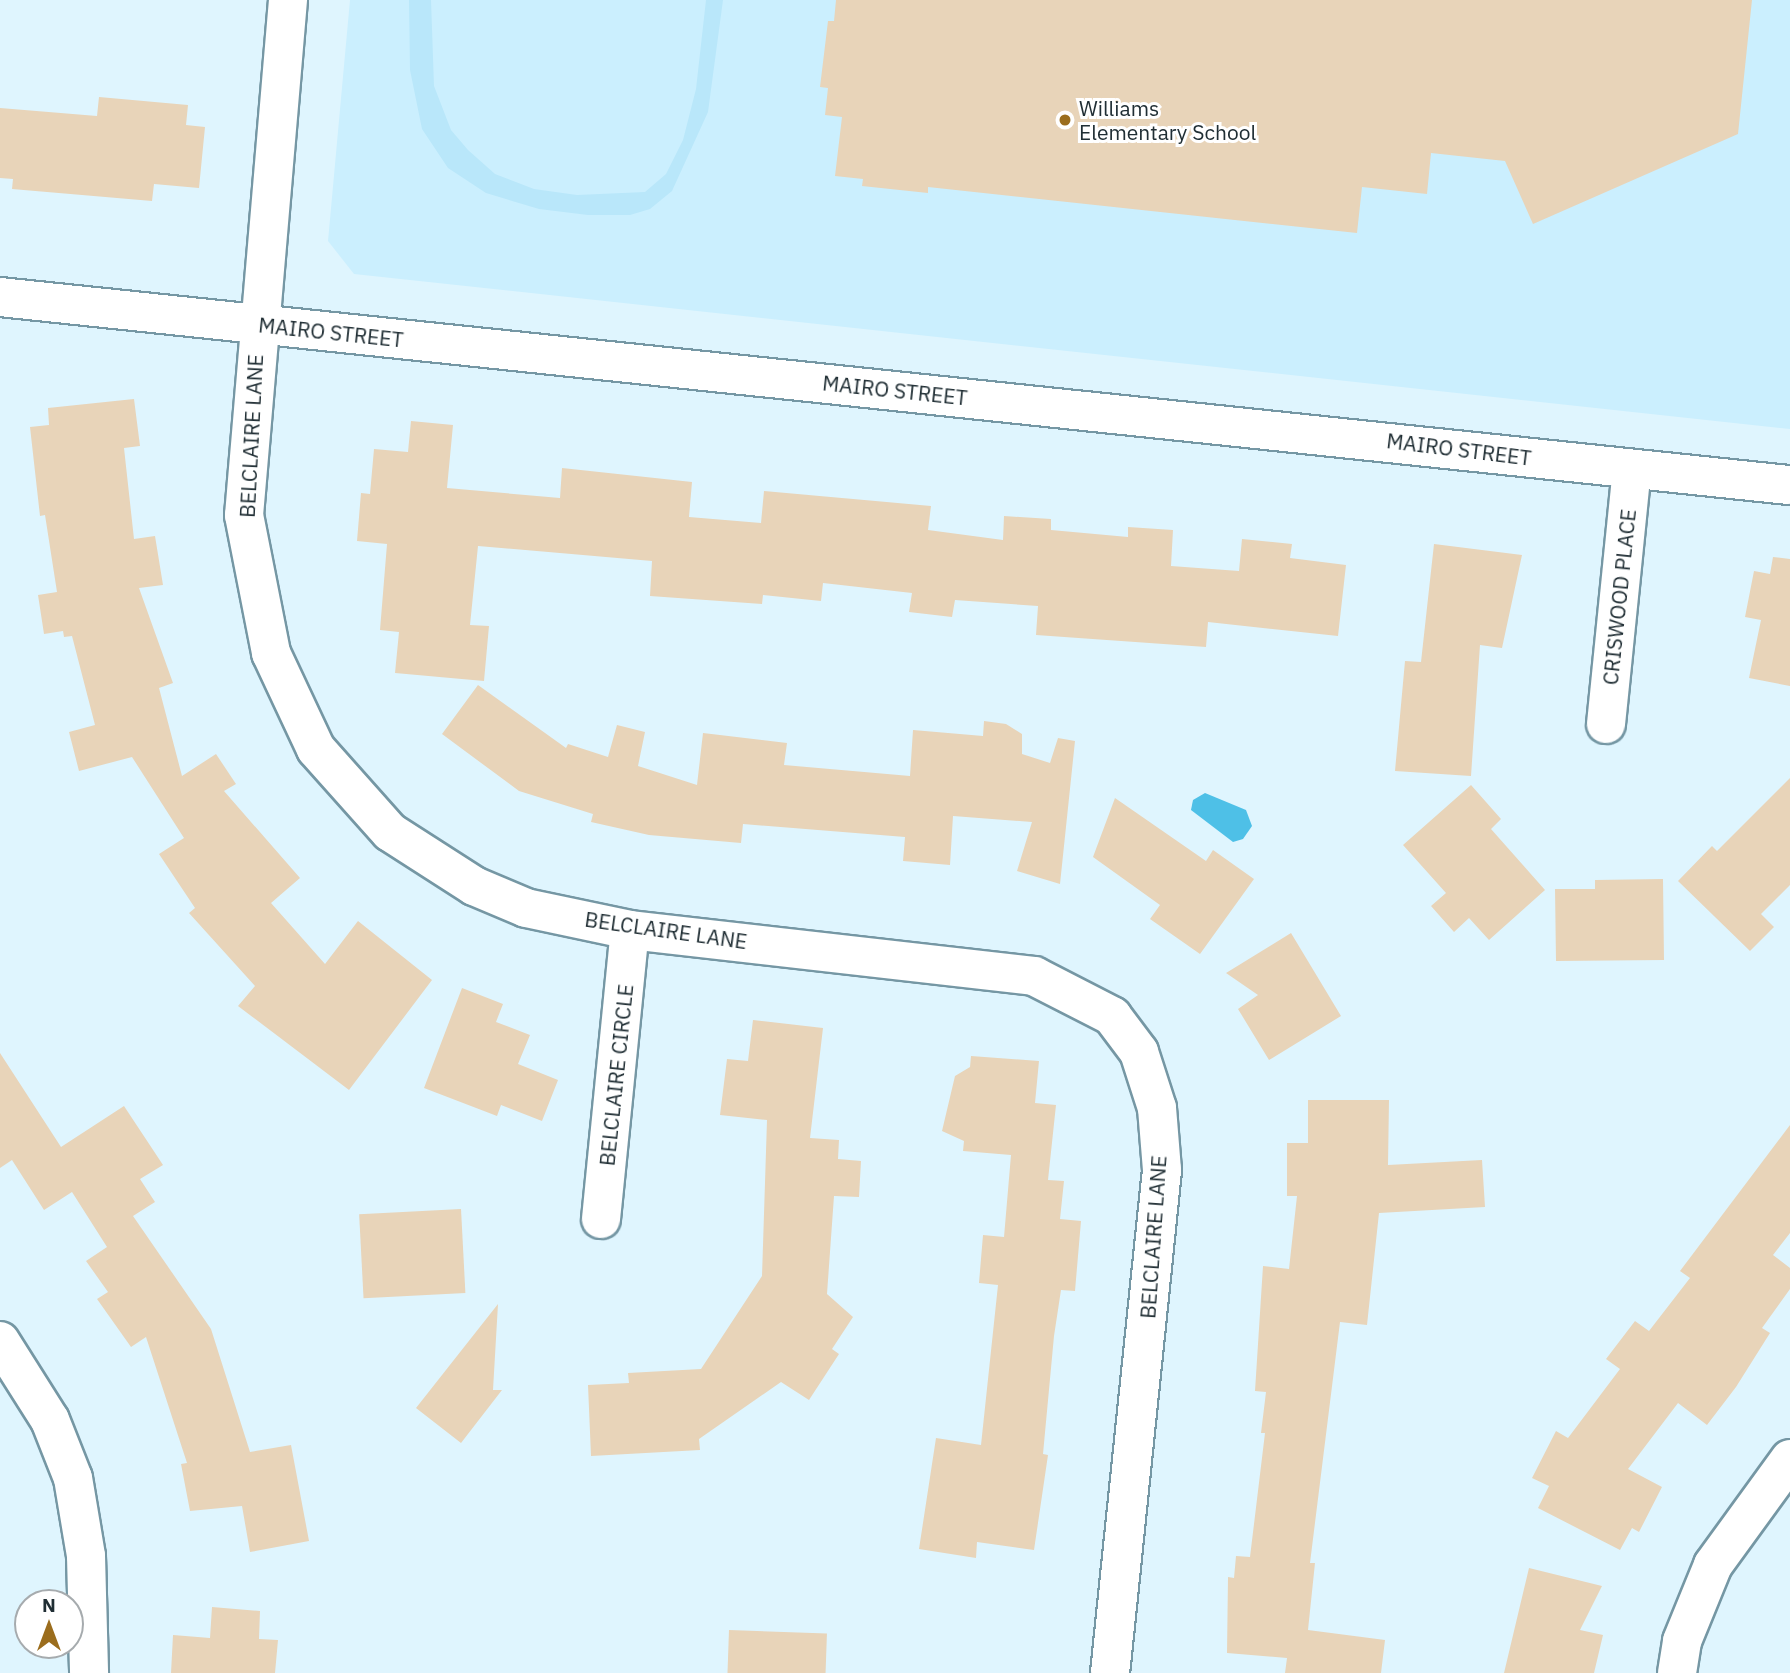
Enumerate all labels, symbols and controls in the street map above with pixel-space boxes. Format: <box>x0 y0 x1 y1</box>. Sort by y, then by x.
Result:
place label: Williams Elementary School <box>1079 95 1256 145</box>
marker: Williams Elementary School <box>1057 112 1073 128</box>
street label: MAIRO STREET <box>257 312 405 352</box>
street label: BELCLAIRE LANE <box>234 354 268 518</box>
street label: MAIRO STREET <box>821 370 969 410</box>
street label: MAIRO STREET <box>1385 428 1533 470</box>
street label: CRISWOOD PLACE <box>1597 508 1641 686</box>
street label: BELCLAIRE LANE <box>583 906 749 954</box>
street label: BELCLAIRE CIRCLE <box>594 983 638 1167</box>
street label: BELCLAIRE LANE <box>1135 1154 1171 1320</box>
north arrow <box>14 1589 84 1659</box>
text: N <box>42 1593 56 1617</box>

